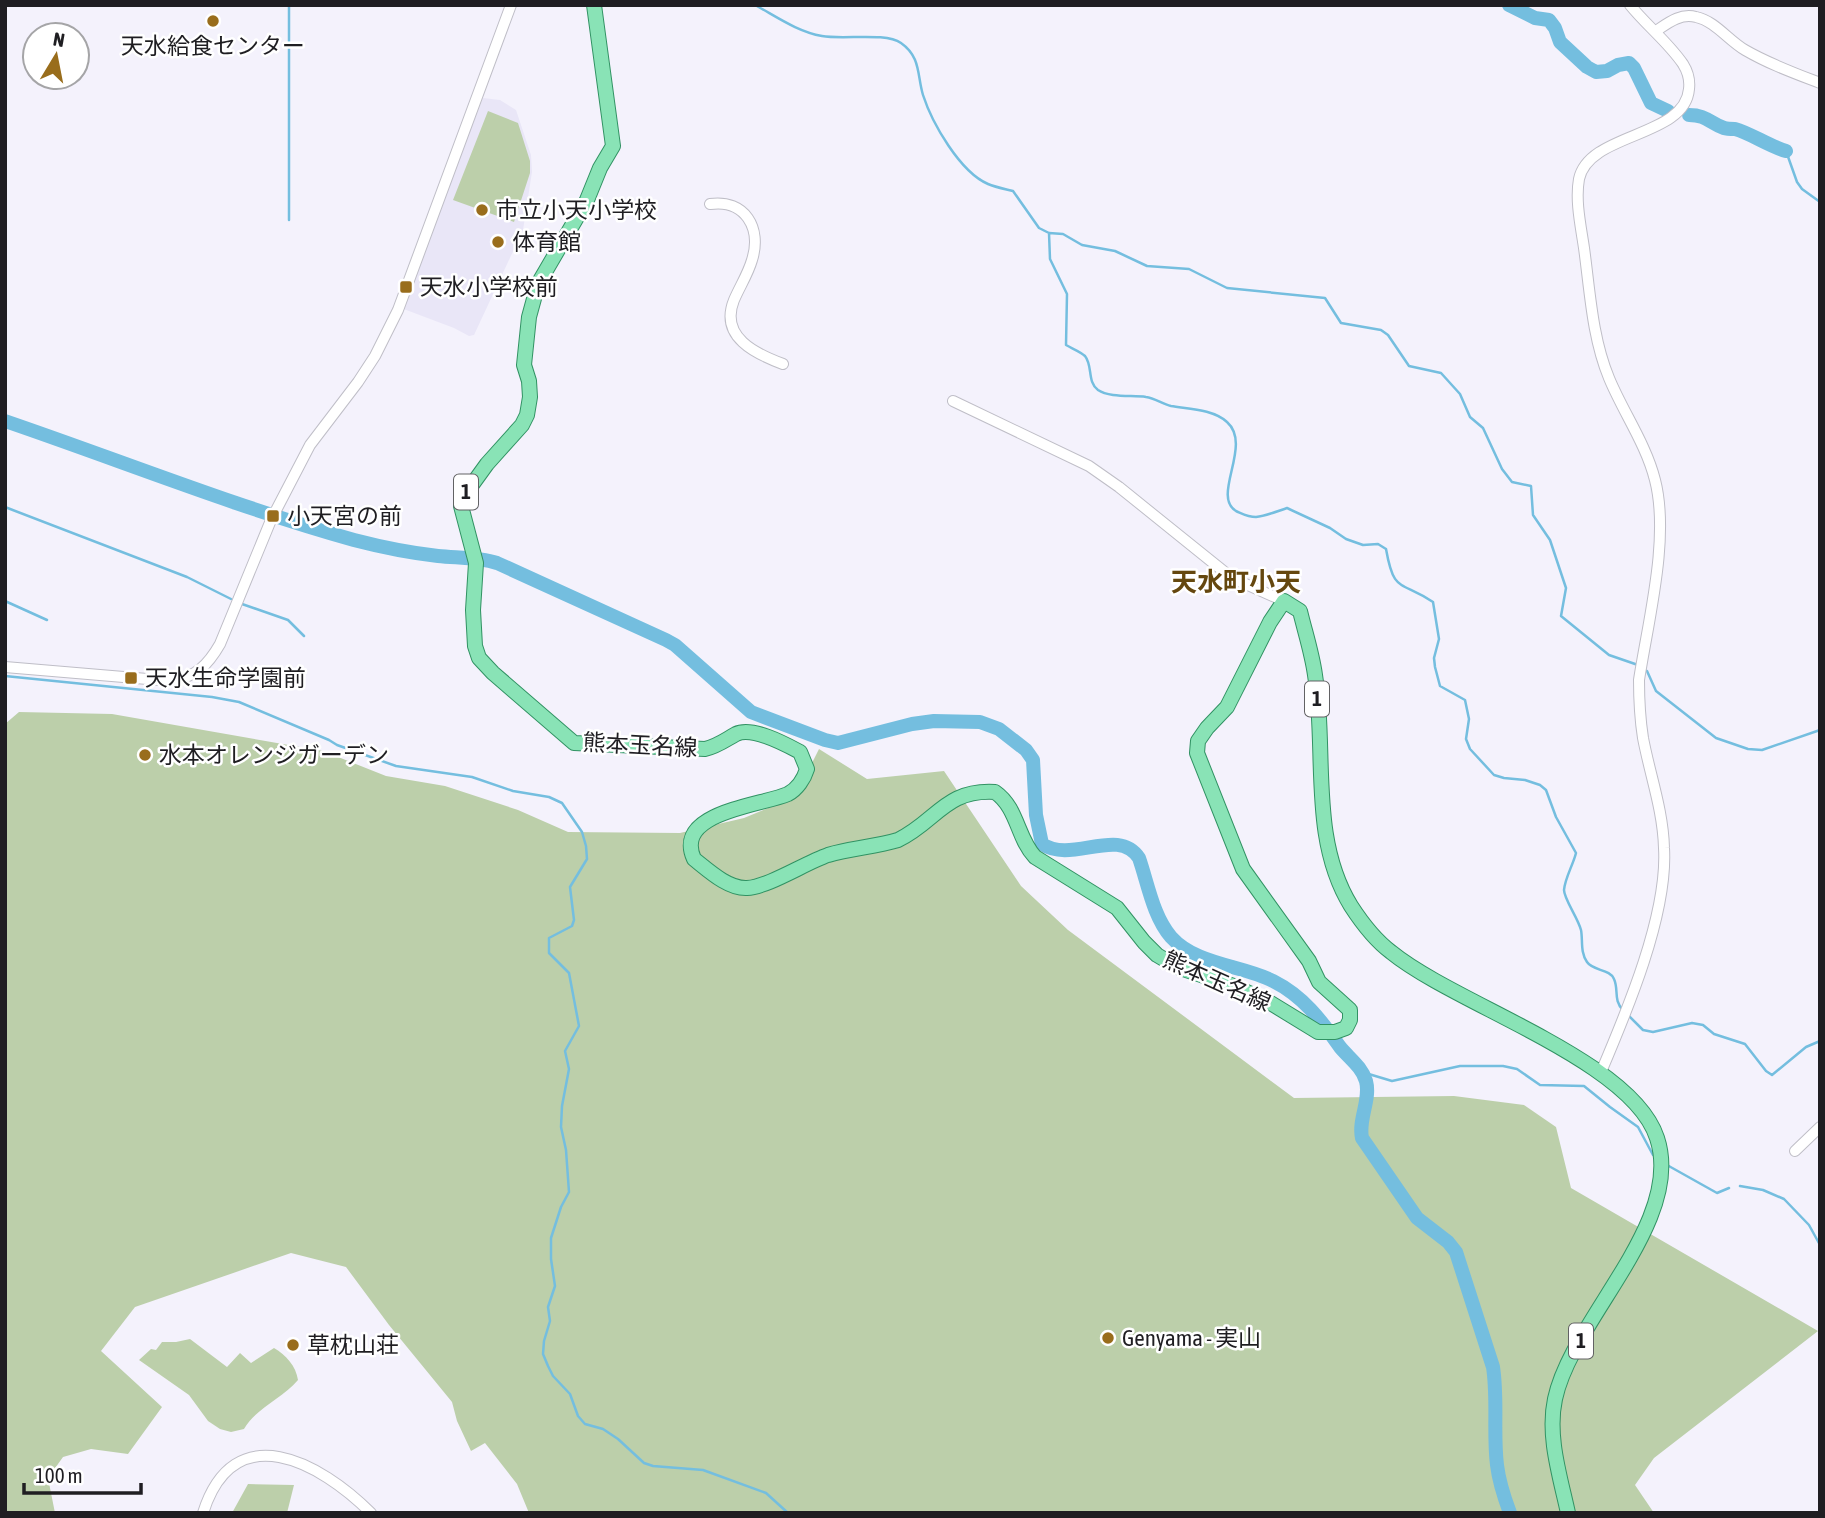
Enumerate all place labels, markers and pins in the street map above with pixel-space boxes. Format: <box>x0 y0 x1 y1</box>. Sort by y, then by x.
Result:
marker: 天水給食センター <box>205 13 221 29</box>
place label: 天水給食センター <box>121 33 305 59</box>
place label: 市立小天小学校 <box>496 197 657 223</box>
marker: 市立小天小学校 <box>474 202 490 218</box>
place label: 体育館 <box>512 229 581 255</box>
marker: 体育館 <box>490 234 506 250</box>
place label: 天水小学校前 <box>420 274 558 300</box>
marker: 天水小学校前 <box>398 279 414 295</box>
place label: 小天宮の前 <box>287 503 402 529</box>
marker: 小天宮の前 <box>265 508 281 524</box>
place label: 天水生命学園前 <box>145 665 306 691</box>
marker: 天水生命学園前 <box>123 670 139 686</box>
place label: 水本オレンジガーデン <box>159 742 389 768</box>
marker: 水本オレンジガーデン <box>137 747 153 763</box>
place label: Genyama - 実山 <box>1122 1325 1261 1351</box>
marker: Genyama - 実山 <box>1100 1330 1116 1346</box>
place label: 草枕山荘 <box>307 1332 399 1358</box>
marker: 草枕山荘 <box>285 1337 301 1353</box>

